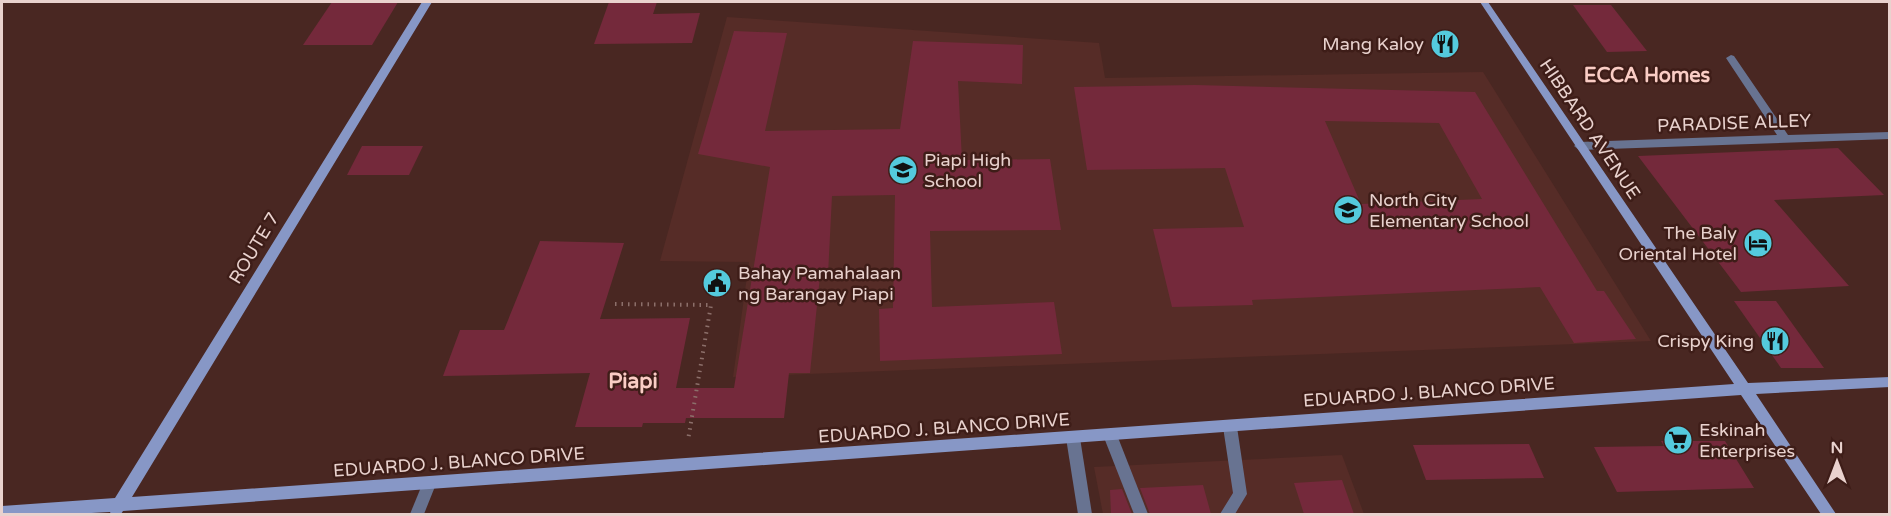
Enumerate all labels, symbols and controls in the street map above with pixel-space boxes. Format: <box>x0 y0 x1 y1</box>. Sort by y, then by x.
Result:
restaurant icon: Mang Kaloy <box>1429 28 1461 60</box>
place label: Mang Kaloy <box>1322 33 1424 55</box>
street label: HIBBARD AVENUE <box>1535 55 1645 203</box>
district label: ECCA Homes <box>1584 64 1711 88</box>
street label: PARADISE ALLEY <box>1657 109 1812 137</box>
place label: Piapi High School <box>924 149 1011 192</box>
school or university icon: Piapi High School <box>887 154 919 186</box>
place label: North City Elementary School <box>1369 189 1529 232</box>
school or university icon: North City Elementary School <box>1332 194 1364 226</box>
street label: ROUTE 7 <box>224 208 284 288</box>
place label: The Baly Oriental Hotel <box>1618 222 1737 265</box>
hotel icon: The Baly Oriental Hotel <box>1742 227 1774 259</box>
place label: Bahay Pamahalaan ng Barangay Piapi <box>738 262 901 305</box>
public building icon: Bahay Pamahalaan ng Barangay Piapi <box>701 267 733 299</box>
restaurant icon: Crispy King <box>1759 325 1791 357</box>
place label: Crispy King <box>1657 330 1754 352</box>
district label: Piapi <box>608 369 658 394</box>
street label: EDUARDO J. BLANCO DRIVE <box>1302 372 1556 412</box>
street label: EDUARDO J. BLANCO DRIVE <box>817 408 1071 448</box>
place label: Eskinah Enterprises <box>1699 419 1795 462</box>
supermarket icon: Eskinah Enterprises <box>1662 424 1694 456</box>
north arrow <box>1807 432 1867 492</box>
text: N <box>1831 438 1843 458</box>
street label: EDUARDO J. BLANCO DRIVE <box>332 442 586 482</box>

